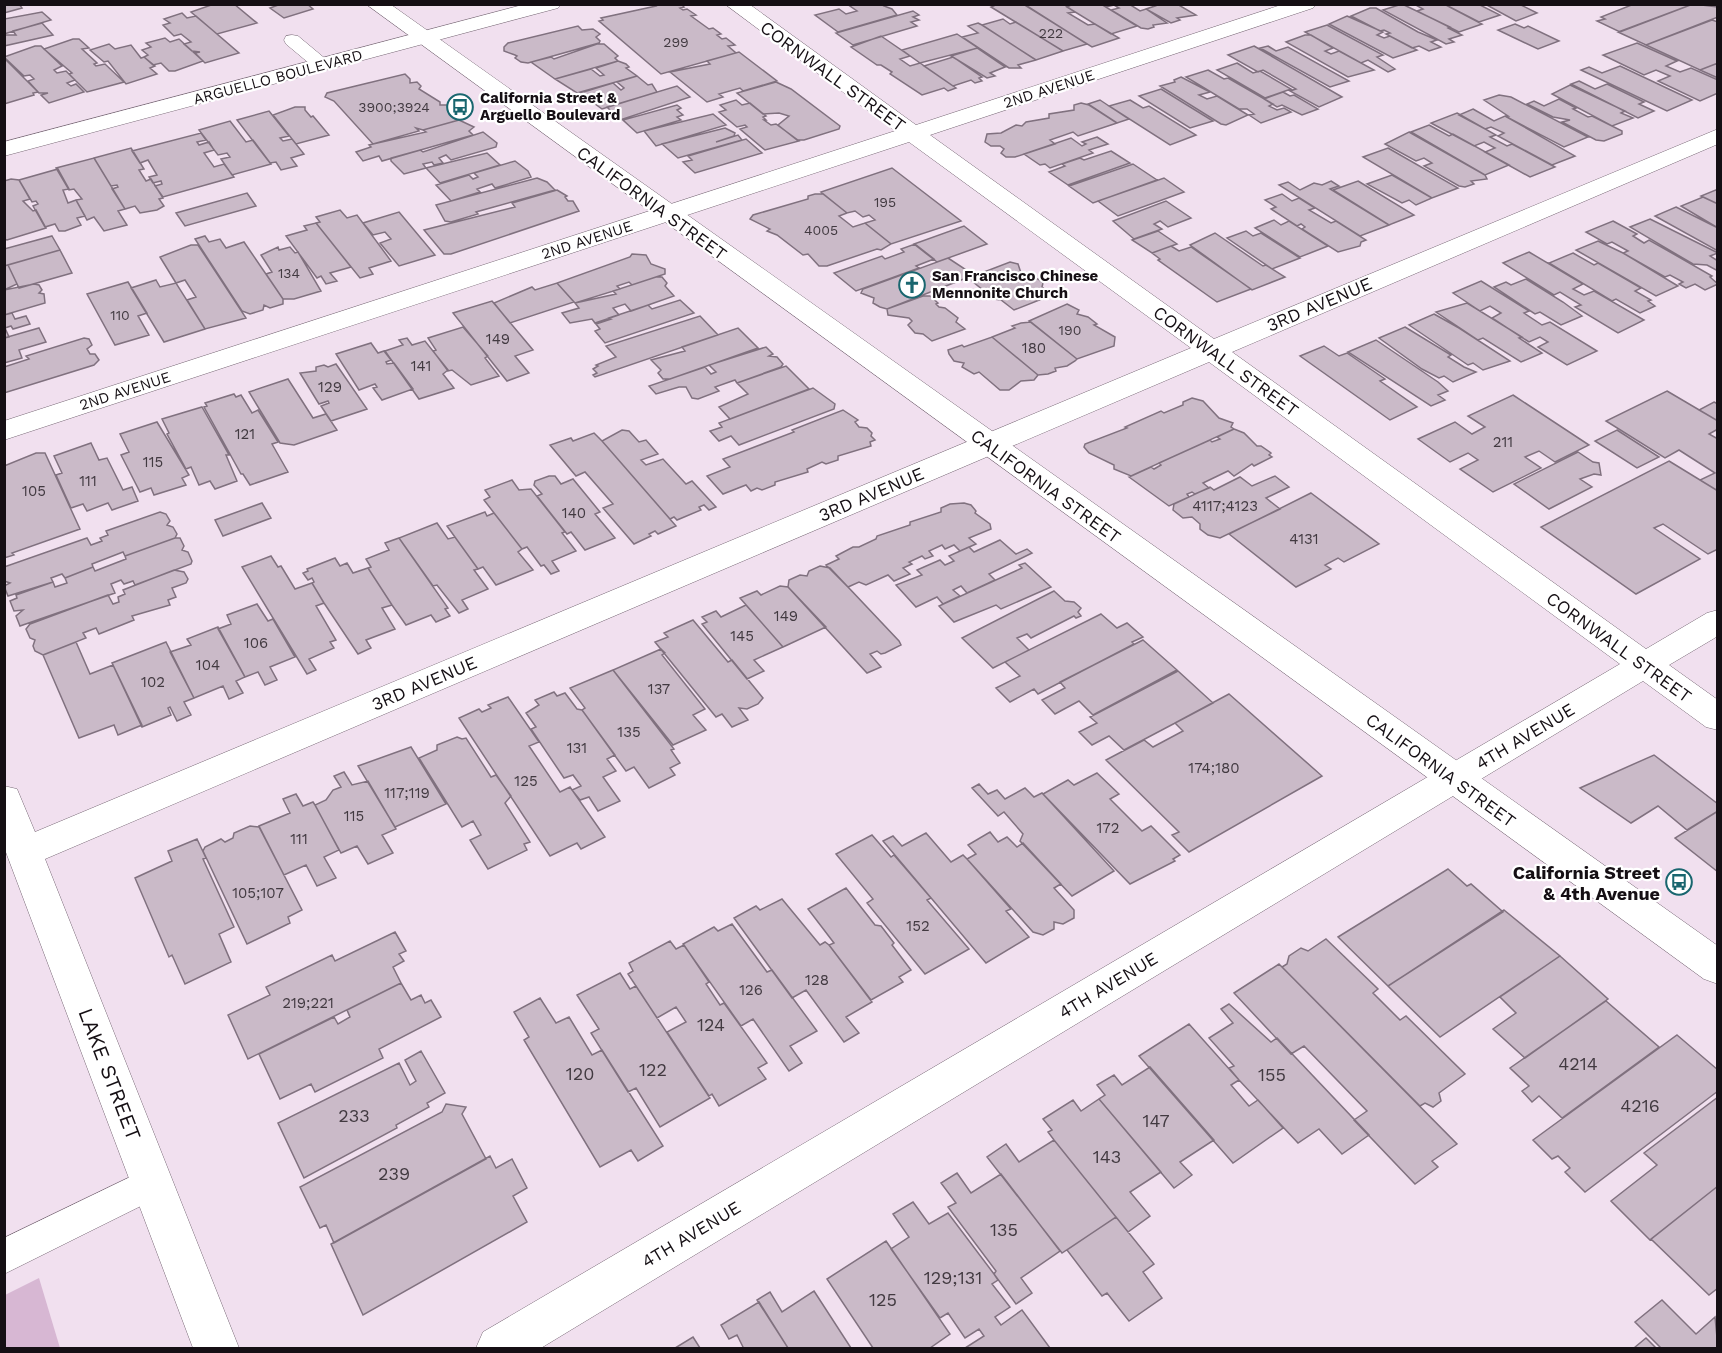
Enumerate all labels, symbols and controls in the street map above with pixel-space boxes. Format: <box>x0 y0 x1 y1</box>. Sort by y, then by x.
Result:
street label: CORNWALL STREET <box>756 16 910 136</box>
house number: 222 <box>1039 25 1063 41</box>
house number: 299 <box>663 34 689 50</box>
street label: ARGUELLO BOULEVARD <box>191 46 365 108</box>
street label: 2ND AVENUE <box>1001 66 1097 112</box>
place label: California Street & Arguello Boulevard <box>480 89 621 124</box>
bus stop icon: California Street & Arguello Boulevard <box>445 92 475 122</box>
house number: 3900;3924 <box>358 99 430 115</box>
street label: CALIFORNIA STREET <box>573 142 731 264</box>
house number: 195 <box>874 194 896 210</box>
street label: 2ND AVENUE <box>539 217 635 263</box>
house number: 4005 <box>804 222 838 238</box>
house number: 134 <box>278 265 300 281</box>
place label: San Francisco Chinese Mennonite Church <box>932 267 1099 302</box>
church icon: San Francisco Chinese Mennonite Church <box>897 270 927 300</box>
street label: 3RD AVENUE <box>1263 272 1375 336</box>
street label: CORNWALL STREET <box>1149 301 1303 421</box>
house number: 110 <box>110 307 130 323</box>
house number: 190 <box>1059 322 1081 338</box>
house number: 149 <box>486 330 510 348</box>
house number: 180 <box>1022 339 1046 357</box>
house number: 141 <box>411 357 431 375</box>
street label: 2ND AVENUE <box>77 368 173 414</box>
house number: 129 <box>318 378 342 396</box>
house number: 121 <box>235 425 255 443</box>
street label: CALIFORNIA STREET <box>967 425 1125 547</box>
house number: 211 <box>1493 433 1513 451</box>
house number: 115 <box>143 453 163 471</box>
street label: 3RD AVENUE <box>815 462 927 526</box>
house number: 111 <box>79 472 97 490</box>
house number: 105 <box>22 482 46 500</box>
house number: 4117;4123 <box>1192 497 1258 515</box>
house number: 140 <box>562 504 586 522</box>
house number: 4131 <box>1289 530 1319 548</box>
street label: CORNWALL STREET <box>1542 587 1696 707</box>
house number: 149 <box>774 607 798 625</box>
house number: 145 <box>730 627 754 645</box>
house number: 106 <box>244 634 268 652</box>
street label: 3RD AVENUE <box>368 651 480 715</box>
house number: 104 <box>196 656 220 674</box>
house number: 102 <box>141 673 165 691</box>
house number: 137 <box>648 680 670 698</box>
street label: 4TH AVENUE <box>1472 698 1578 774</box>
street label: CALIFORNIA STREET <box>1362 709 1520 831</box>
house number: 135 <box>617 723 641 741</box>
house number: 131 <box>567 739 587 757</box>
house number: 174;180 <box>1188 759 1240 777</box>
house number: 125 <box>514 772 538 790</box>
house number: 117;119 <box>384 784 430 802</box>
house number: 115 <box>344 807 364 825</box>
house number: 172 <box>1096 819 1120 837</box>
house number: 111 <box>290 830 308 848</box>
place label: California Street & 4th Avenue <box>1513 862 1660 904</box>
bus stop icon: California Street & 4th Avenue <box>1664 867 1694 897</box>
house number: 105;107 <box>232 884 284 902</box>
house number: 152 <box>906 917 930 935</box>
street label: 4TH AVENUE <box>1055 947 1161 1023</box>
house number: 128 <box>805 971 829 989</box>
house number: 126 <box>739 981 763 999</box>
house number: 219;221 <box>282 994 334 1012</box>
street label: LAKE STREET <box>73 1004 147 1144</box>
house number: 124 <box>697 1014 725 1035</box>
house number: 4214 <box>1558 1053 1598 1074</box>
house number: 122 <box>639 1059 667 1080</box>
house number: 120 <box>566 1063 594 1084</box>
house number: 155 <box>1258 1064 1286 1085</box>
house number: 4216 <box>1620 1095 1660 1116</box>
house number: 233 <box>338 1105 370 1126</box>
house number: 147 <box>1142 1110 1170 1131</box>
house number: 143 <box>1093 1146 1121 1167</box>
house number: 239 <box>378 1163 410 1184</box>
street label: 4TH AVENUE <box>638 1196 744 1272</box>
house number: 135 <box>990 1219 1018 1240</box>
house number: 129;131 <box>924 1267 982 1288</box>
house number: 125 <box>869 1289 897 1310</box>

